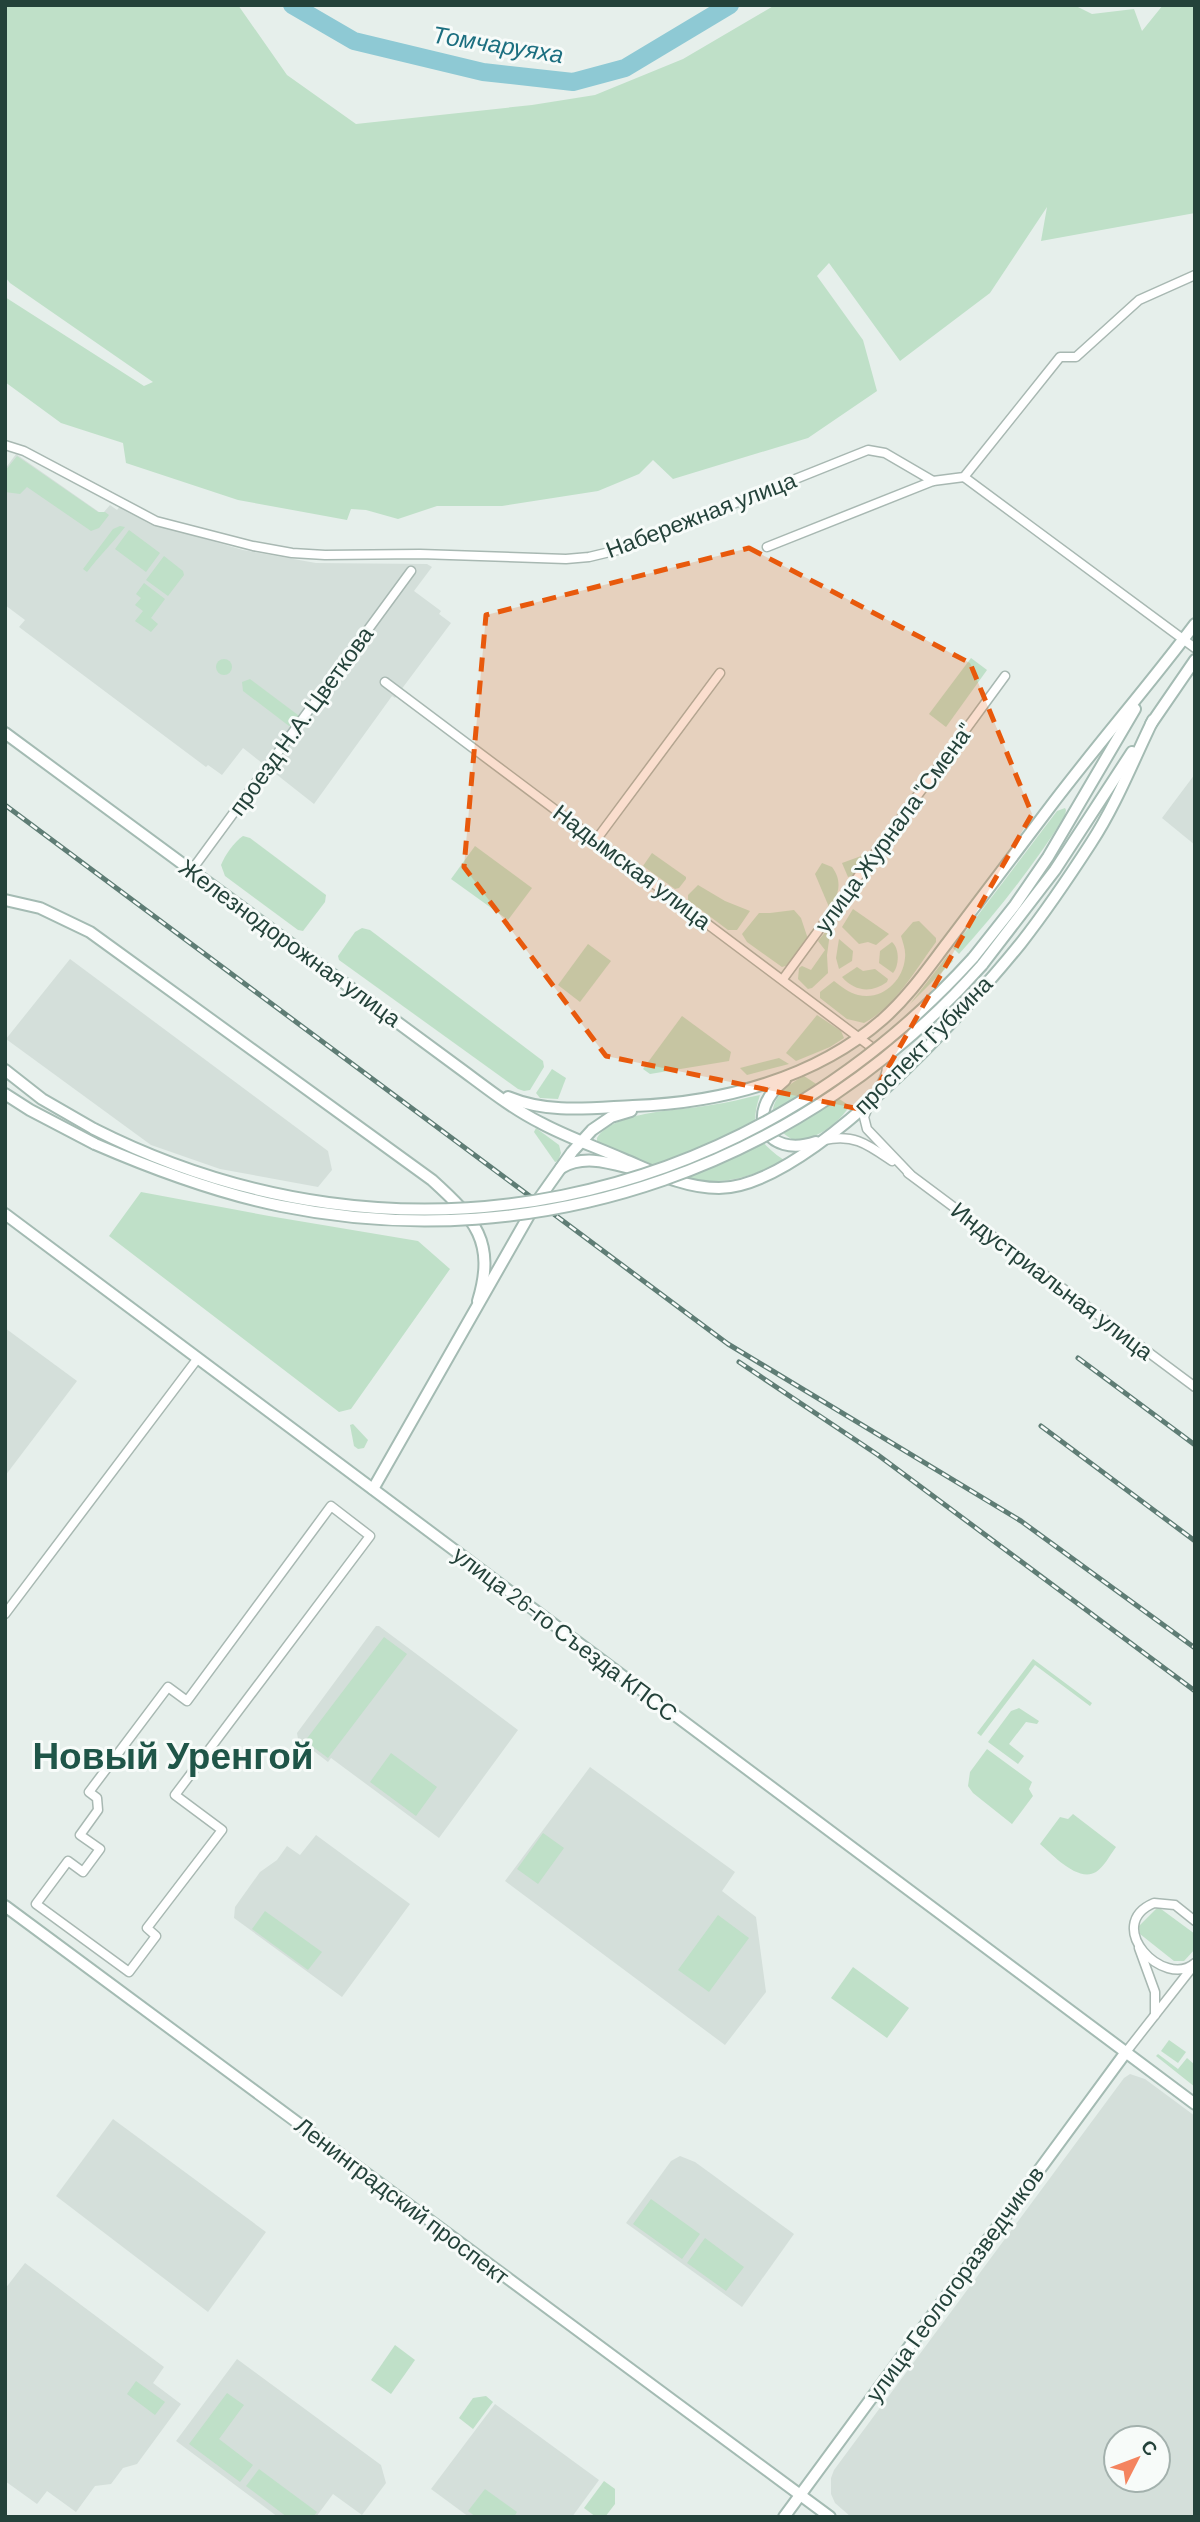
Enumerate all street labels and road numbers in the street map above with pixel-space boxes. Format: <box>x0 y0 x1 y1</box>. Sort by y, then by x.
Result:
street label: Набережная улица <box>602 465 800 563</box>
street label: проезд Н.А. Цветкова <box>222 620 378 821</box>
street label: улица Журнала "Смена" <box>808 717 979 938</box>
street label: Надымская улица <box>548 798 717 935</box>
street label: Железнодорожная улица <box>174 852 407 1032</box>
street label: проспект Губкина <box>847 969 998 1119</box>
street label: Индустриальная улица <box>946 1195 1159 1365</box>
street label: улица 26-го Съезда КПСС <box>448 1540 683 1727</box>
street label: Ленинградский проспект <box>290 2110 516 2290</box>
street label: улица Геологоразведчиков <box>859 2160 1049 2407</box>

